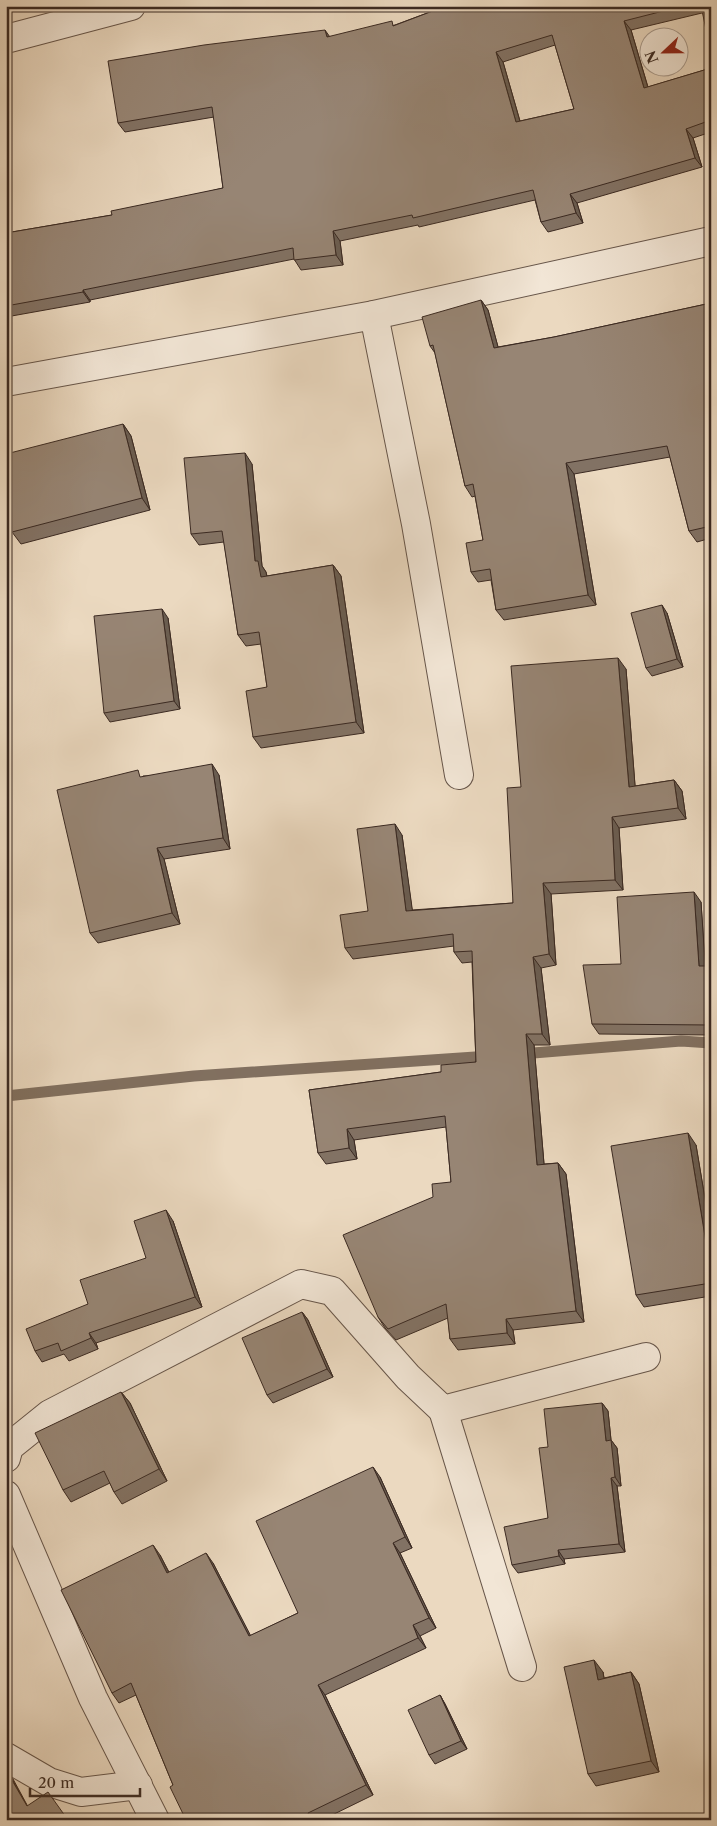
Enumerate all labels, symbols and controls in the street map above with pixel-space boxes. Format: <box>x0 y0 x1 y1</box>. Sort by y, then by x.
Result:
north arrow <box>640 28 690 78</box>
text: N <box>641 48 663 66</box>
scale bar <box>30 1766 140 1798</box>
text: 20 m <box>38 1773 74 1792</box>

